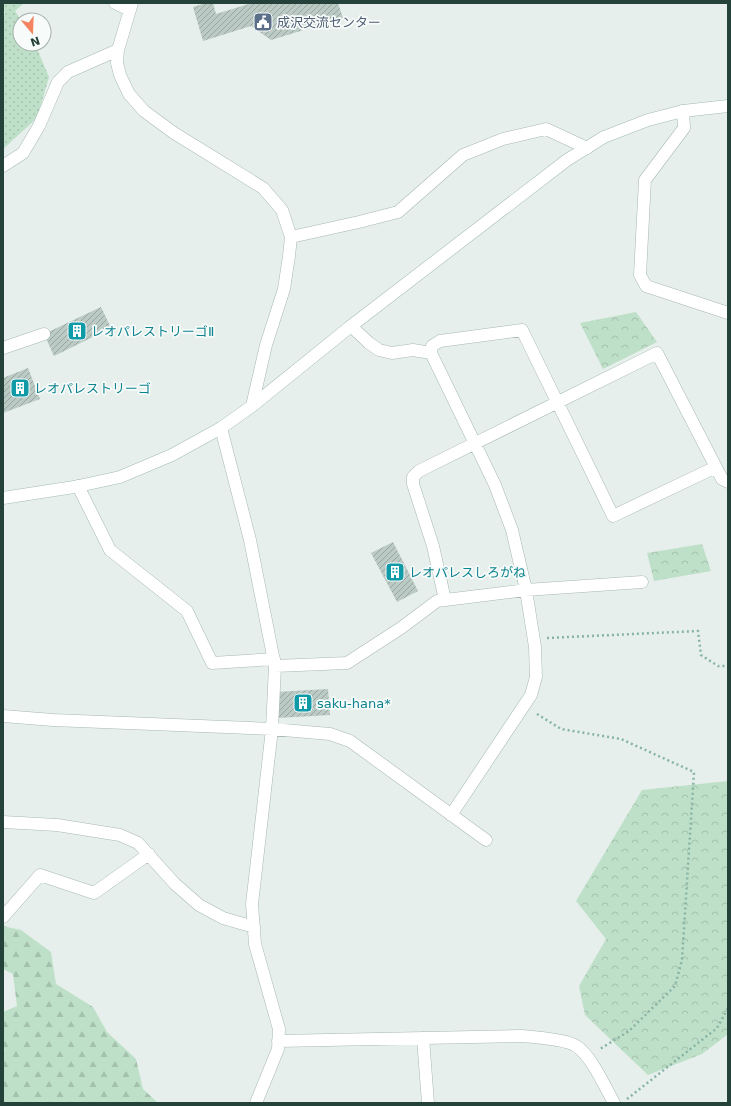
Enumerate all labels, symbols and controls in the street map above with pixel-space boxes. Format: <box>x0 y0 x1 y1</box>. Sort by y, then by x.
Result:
public building icon: 成沢交流センター <box>252 11 274 33</box>
north arrow <box>12 12 52 52</box>
place label: 成沢交流センター <box>277 15 381 30</box>
text: N <box>29 33 42 49</box>
building icon: レオパレストリーゴⅡ <box>66 320 88 342</box>
place label: レオパレストリーゴⅡ <box>91 324 214 339</box>
building icon: レオパレストリーゴ <box>9 377 31 399</box>
place label: レオパレストリーゴ <box>34 381 151 396</box>
building icon: レオパレスしろがね <box>384 561 406 583</box>
place label: レオパレスしろがね <box>409 565 526 580</box>
building icon: saku-hana* <box>292 692 314 714</box>
place label: saku-hana* <box>317 696 391 711</box>

